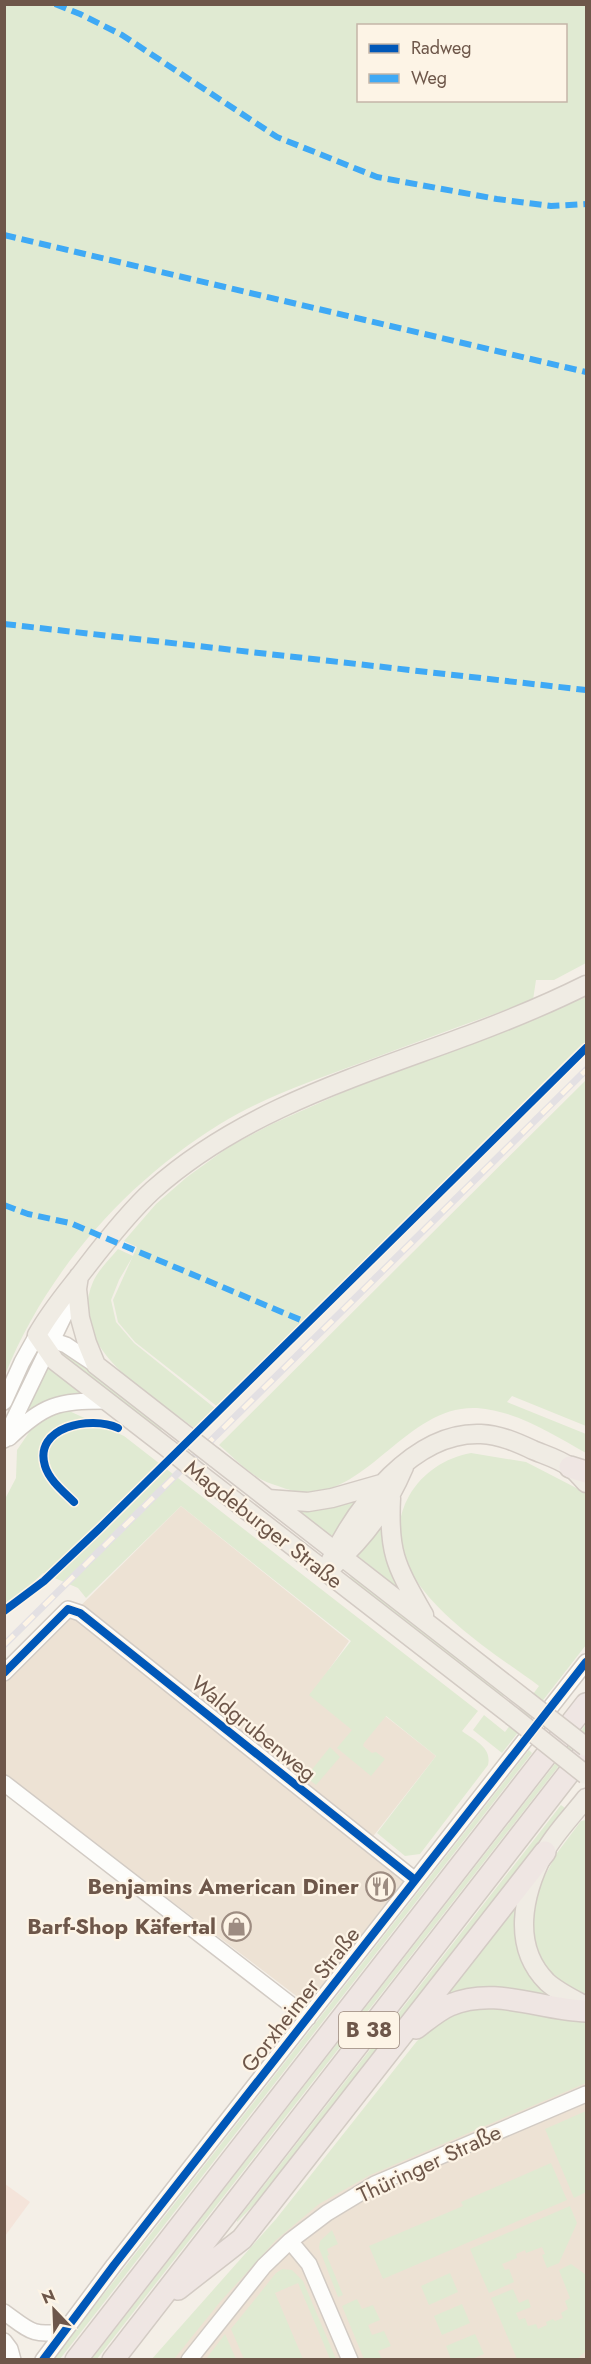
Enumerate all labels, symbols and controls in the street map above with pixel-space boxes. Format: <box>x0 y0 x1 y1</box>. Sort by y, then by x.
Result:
legend <box>357 24 567 102</box>
text: Radweg <box>411 35 472 61</box>
text: Weg <box>411 65 447 91</box>
street label: Magdeburger Straße <box>178 1452 350 1596</box>
street label: Waldgrubenweg <box>184 1667 324 1789</box>
place label: Benjamins American Diner <box>87 1870 359 1902</box>
restaurant icon: Benjamins American Diner <box>364 1870 396 1902</box>
place label: Barf-Shop Käfertal <box>27 1910 216 1942</box>
shop icon: Barf-Shop Käfertal <box>221 1910 253 1942</box>
street label: Gorxheimer Straße <box>233 1919 367 2079</box>
road number: B 38 <box>339 2012 399 2048</box>
street label: Thüringer Straße <box>352 2116 506 2210</box>
north arrow <box>24 2280 84 2340</box>
text: N <box>38 2284 59 2310</box>

